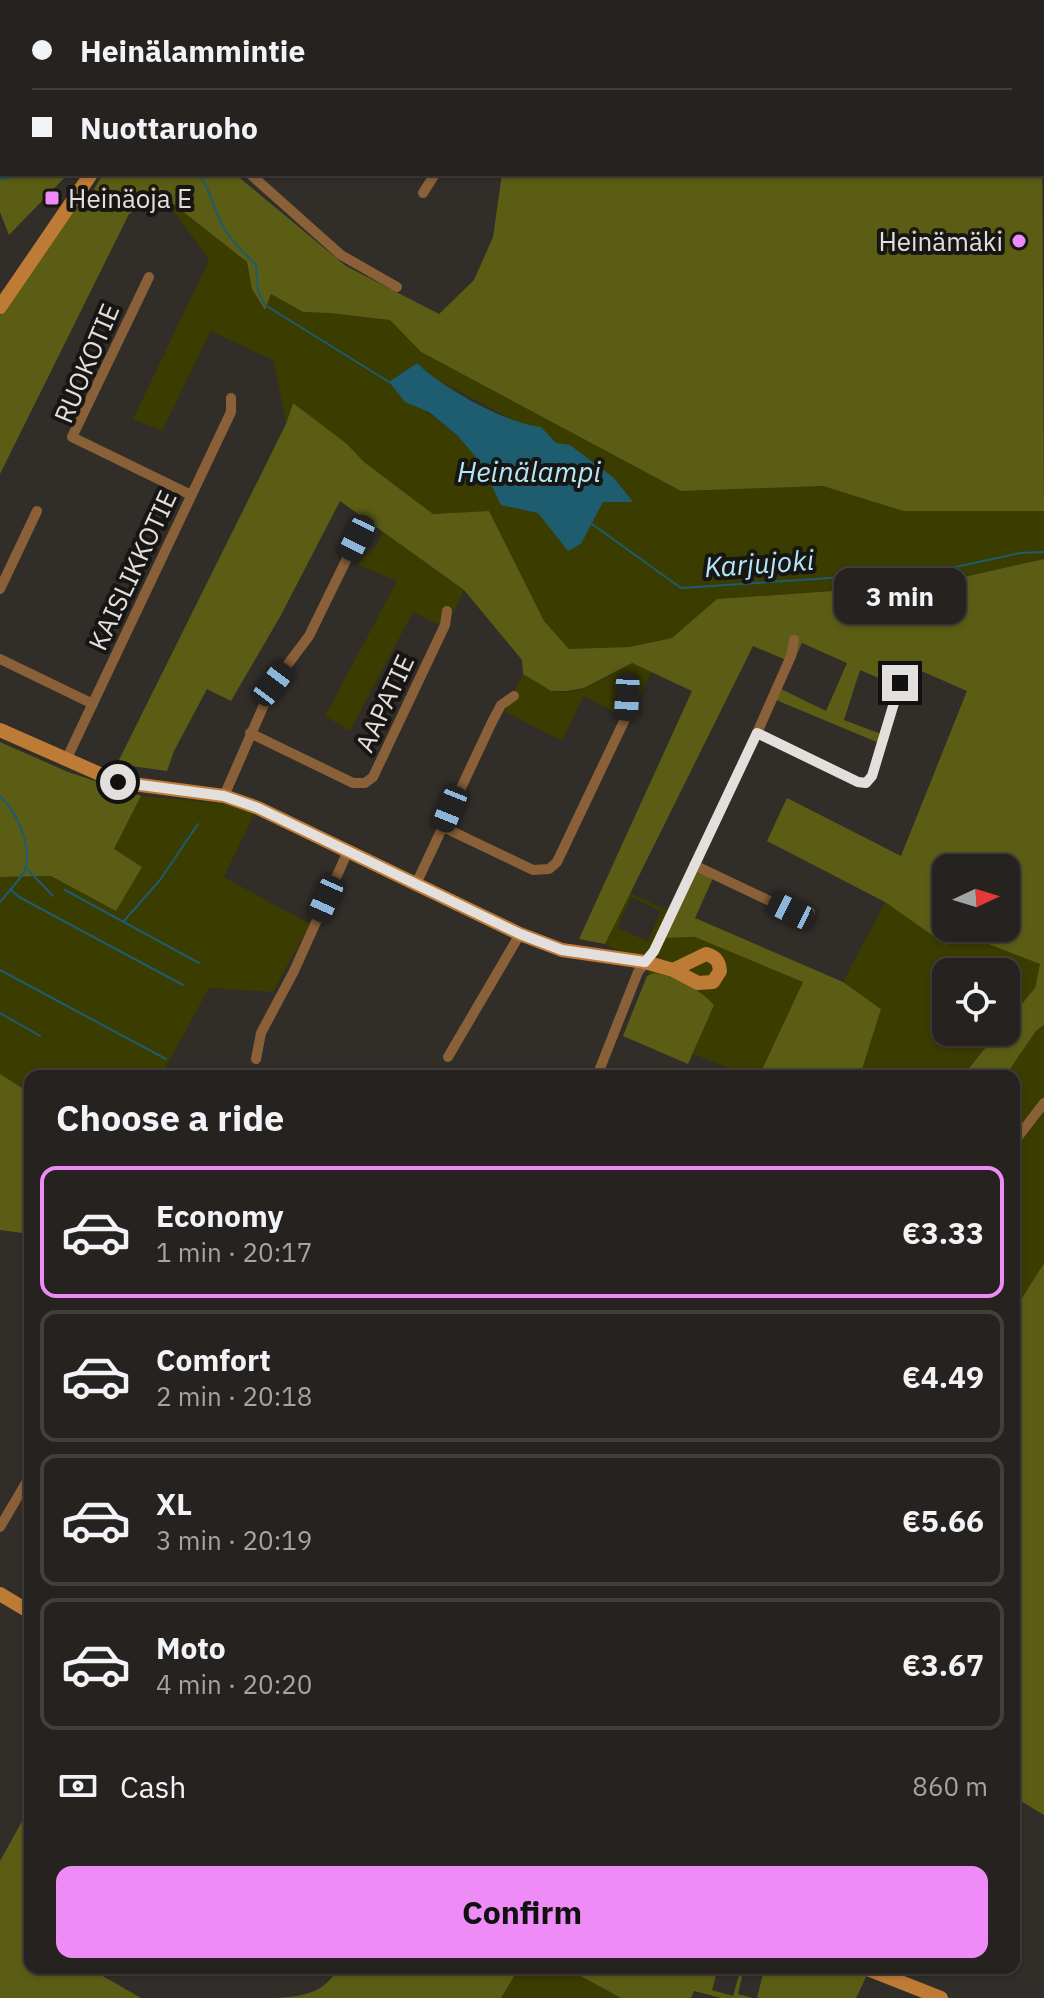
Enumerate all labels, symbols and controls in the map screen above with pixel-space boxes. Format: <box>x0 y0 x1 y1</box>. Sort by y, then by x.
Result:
text: Heinälammintie <box>80 31 305 70</box>
text: Nuottaruoho <box>80 108 258 147</box>
place label: Heinäoja E <box>68 181 192 215</box>
marker: Heinäoja E <box>43 189 61 207</box>
place label: Heinämäki <box>878 224 1003 258</box>
marker: Heinämäki <box>1010 232 1028 250</box>
street label: RUOKOTIE <box>46 298 126 428</box>
water label: Heinälampi <box>457 453 602 490</box>
street label: KAISLIKKOTIE <box>80 485 184 655</box>
car <box>336 511 378 565</box>
water label: Karjujoki <box>703 541 816 585</box>
callout: 3 min <box>834 567 966 623</box>
text: 3 min <box>866 579 934 613</box>
street label: AAPATIE <box>347 649 421 757</box>
car <box>249 658 297 710</box>
route end <box>882 665 918 701</box>
car <box>614 672 640 722</box>
route start <box>100 764 136 800</box>
car <box>430 782 470 836</box>
north arrow <box>932 854 1020 942</box>
map controls <box>932 854 1020 1046</box>
car <box>305 872 347 926</box>
car <box>764 890 818 932</box>
button: locate <box>932 958 1020 1046</box>
text: Choose a ride <box>56 1094 284 1141</box>
icon: car <box>60 1196 132 1268</box>
text: Economy <box>156 1196 284 1235</box>
text: €3.33 <box>902 1213 984 1252</box>
text: 1 min · 20:17 <box>156 1235 312 1269</box>
icon: car <box>60 1340 132 1412</box>
text: Comfort <box>156 1340 271 1379</box>
text: €4.49 <box>902 1357 984 1396</box>
text: 2 min · 20:18 <box>156 1379 312 1413</box>
icon: car <box>60 1484 132 1556</box>
text: XL <box>156 1484 192 1523</box>
text: €5.66 <box>902 1501 984 1540</box>
text: 3 min · 20:19 <box>156 1523 312 1557</box>
icon: car <box>60 1628 132 1700</box>
text: Moto <box>156 1628 226 1667</box>
text: €3.67 <box>902 1645 984 1684</box>
text: 4 min · 20:20 <box>156 1667 312 1701</box>
icon: cash <box>56 1764 100 1808</box>
text: Cash <box>120 1767 186 1806</box>
text: 860 m <box>912 1769 988 1803</box>
button: Confirm <box>56 1866 988 1958</box>

